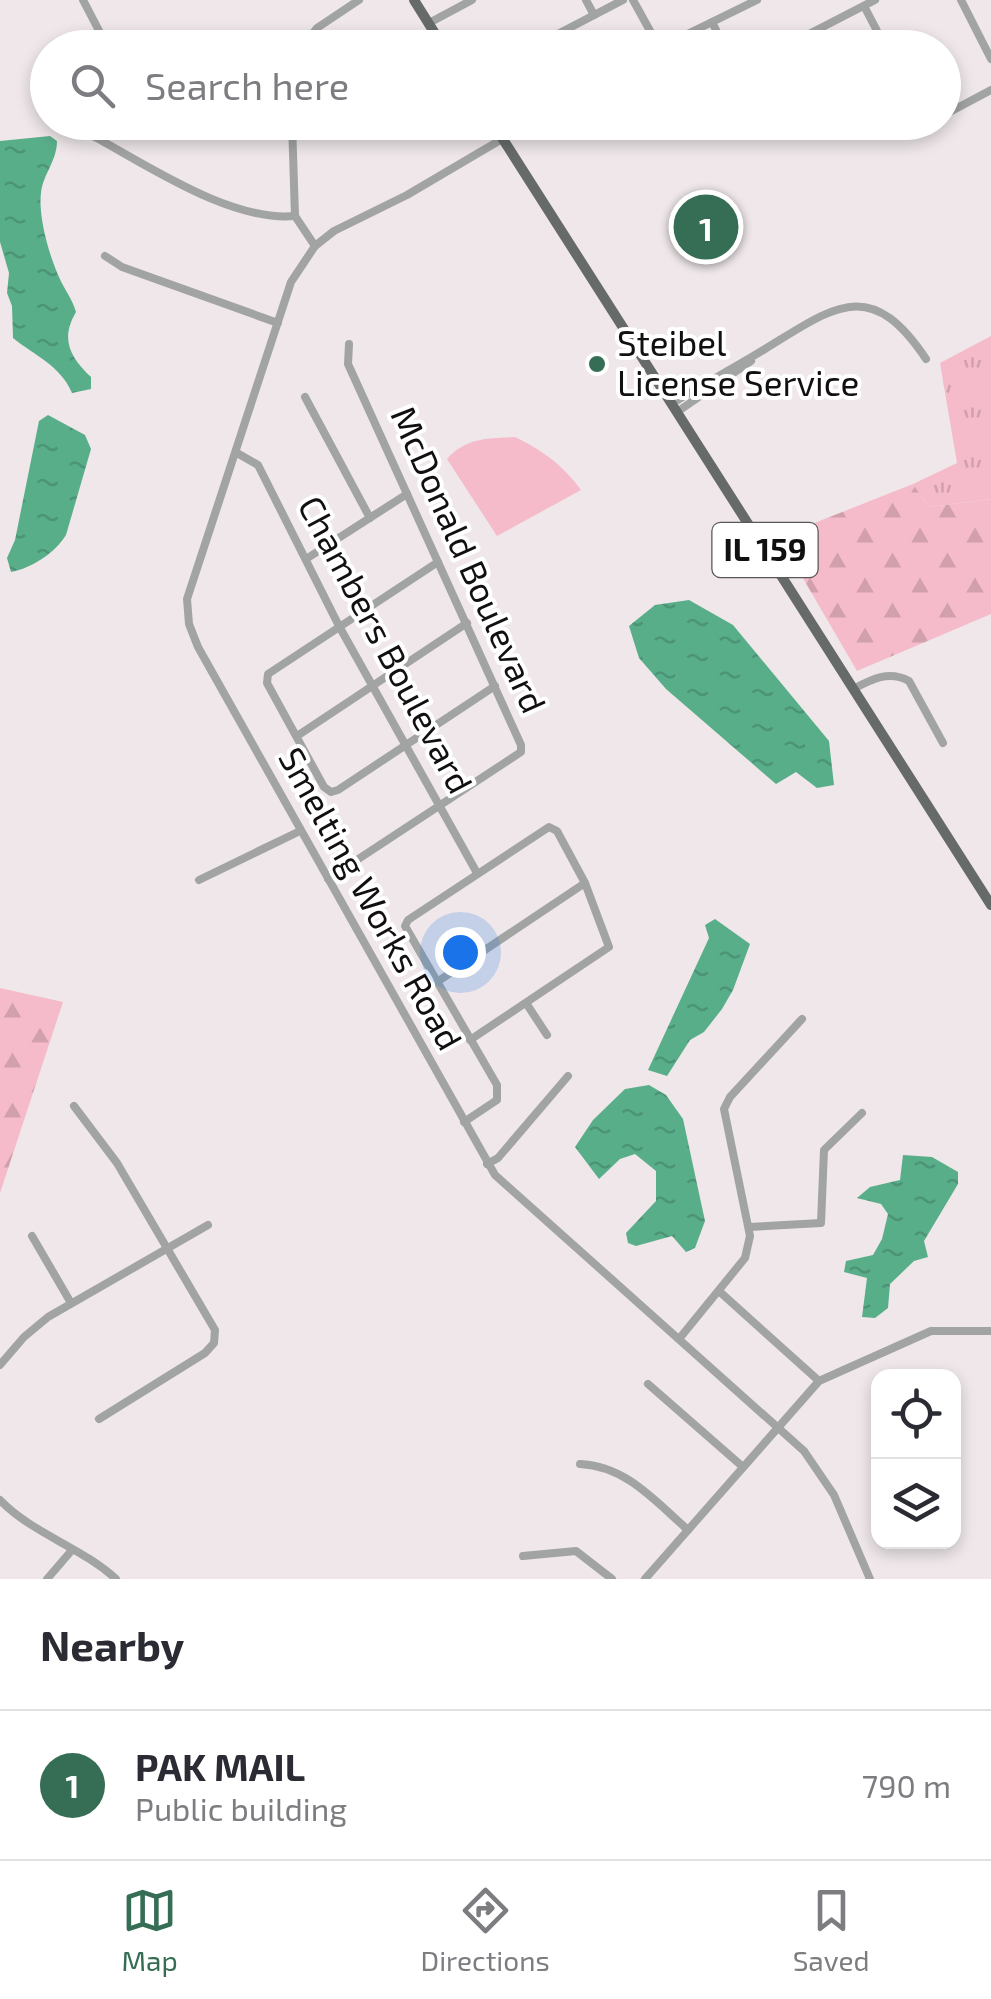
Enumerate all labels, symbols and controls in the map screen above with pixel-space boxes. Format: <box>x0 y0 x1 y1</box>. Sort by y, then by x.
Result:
search box <box>30 30 961 140</box>
icon: search <box>65 58 120 113</box>
text: Search here <box>145 62 349 108</box>
pin: 1 <box>674 190 738 264</box>
place label: Steibel License Service <box>617 321 859 403</box>
marker: Steibel License Service <box>586 353 608 375</box>
street label: McDonald Boulevard <box>383 400 556 719</box>
street label: Chambers Boulevard <box>291 488 483 800</box>
road number: IL 159 <box>712 523 818 577</box>
street label: Smelting Works Road <box>271 740 472 1056</box>
your location <box>435 927 486 978</box>
map controls <box>871 1369 961 1549</box>
button: locate <box>871 1369 961 1459</box>
button: layers <box>871 1459 961 1549</box>
text: Nearby <box>40 1619 184 1669</box>
text: PAK MAIL <box>135 1743 305 1789</box>
text: 1 <box>66 1766 79 1804</box>
text: 790 m <box>862 1766 951 1804</box>
text: Public building <box>135 1789 347 1827</box>
tab: Map <box>121 1883 178 1977</box>
tab: Directions <box>421 1883 550 1977</box>
tab: Saved <box>793 1883 870 1977</box>

